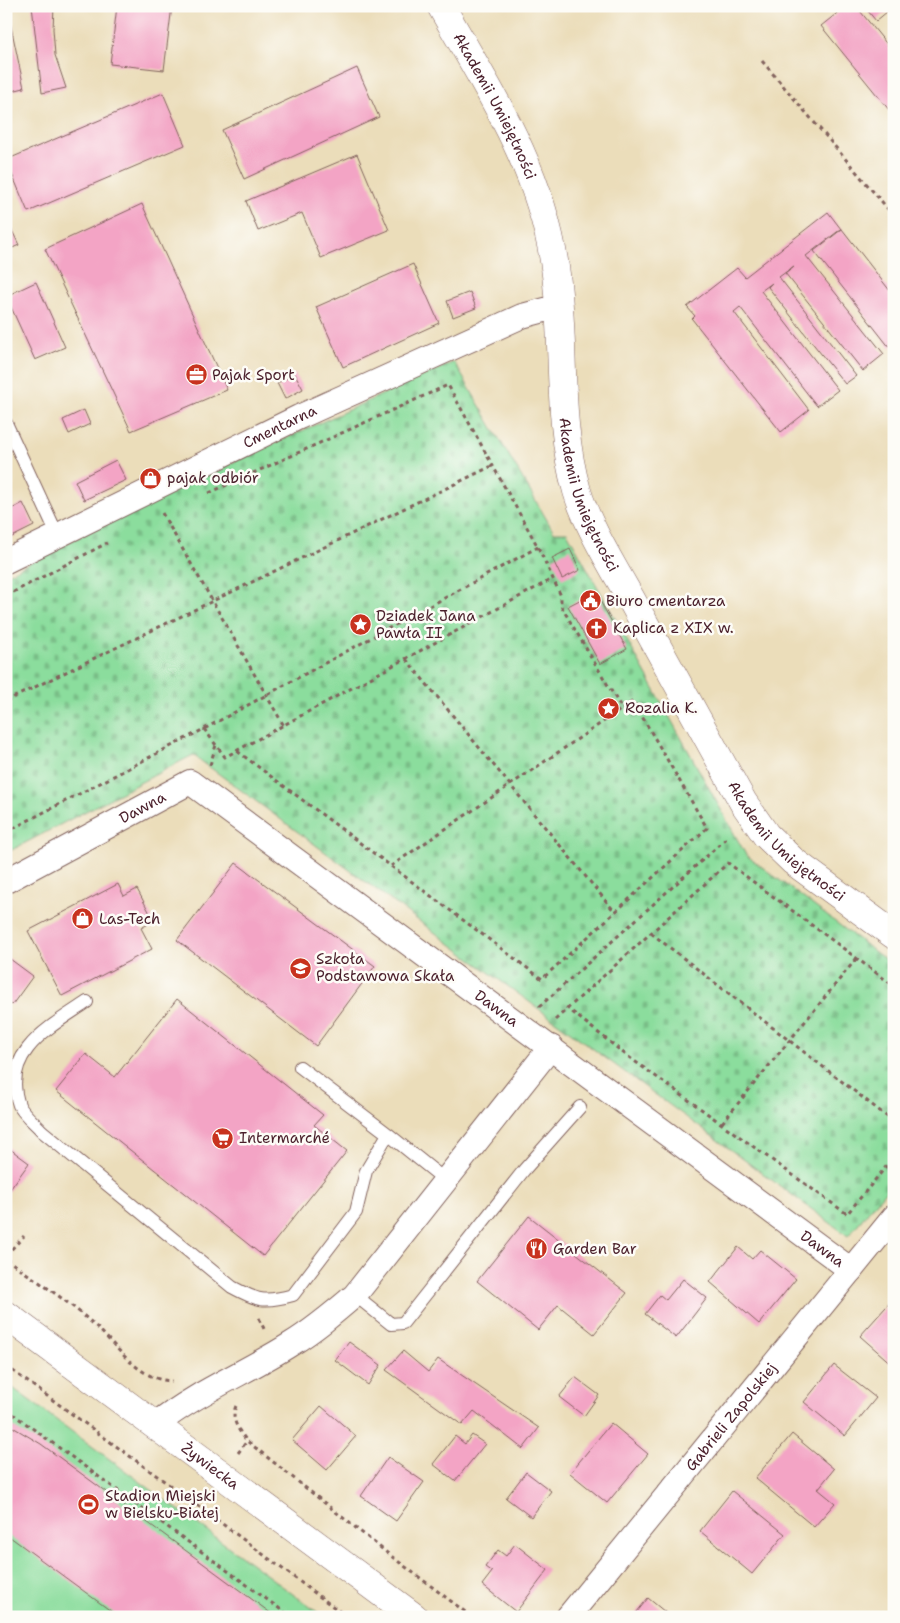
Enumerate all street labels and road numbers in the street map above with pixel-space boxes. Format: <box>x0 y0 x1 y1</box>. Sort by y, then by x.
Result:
street label: Akademii Umiejętności <box>449 29 541 182</box>
street label: Cmentarna <box>240 400 320 453</box>
street label: Akademii Umiejętności <box>554 417 624 575</box>
street label: Akademii Umiejętności <box>723 777 849 906</box>
street label: Dawna <box>116 787 170 828</box>
street label: Dawna <box>471 985 523 1032</box>
street label: Dawna <box>796 1226 849 1272</box>
street label: Gabrieli Zapolskiej <box>681 1359 781 1475</box>
street label: Żywiecka <box>177 1438 244 1495</box>

